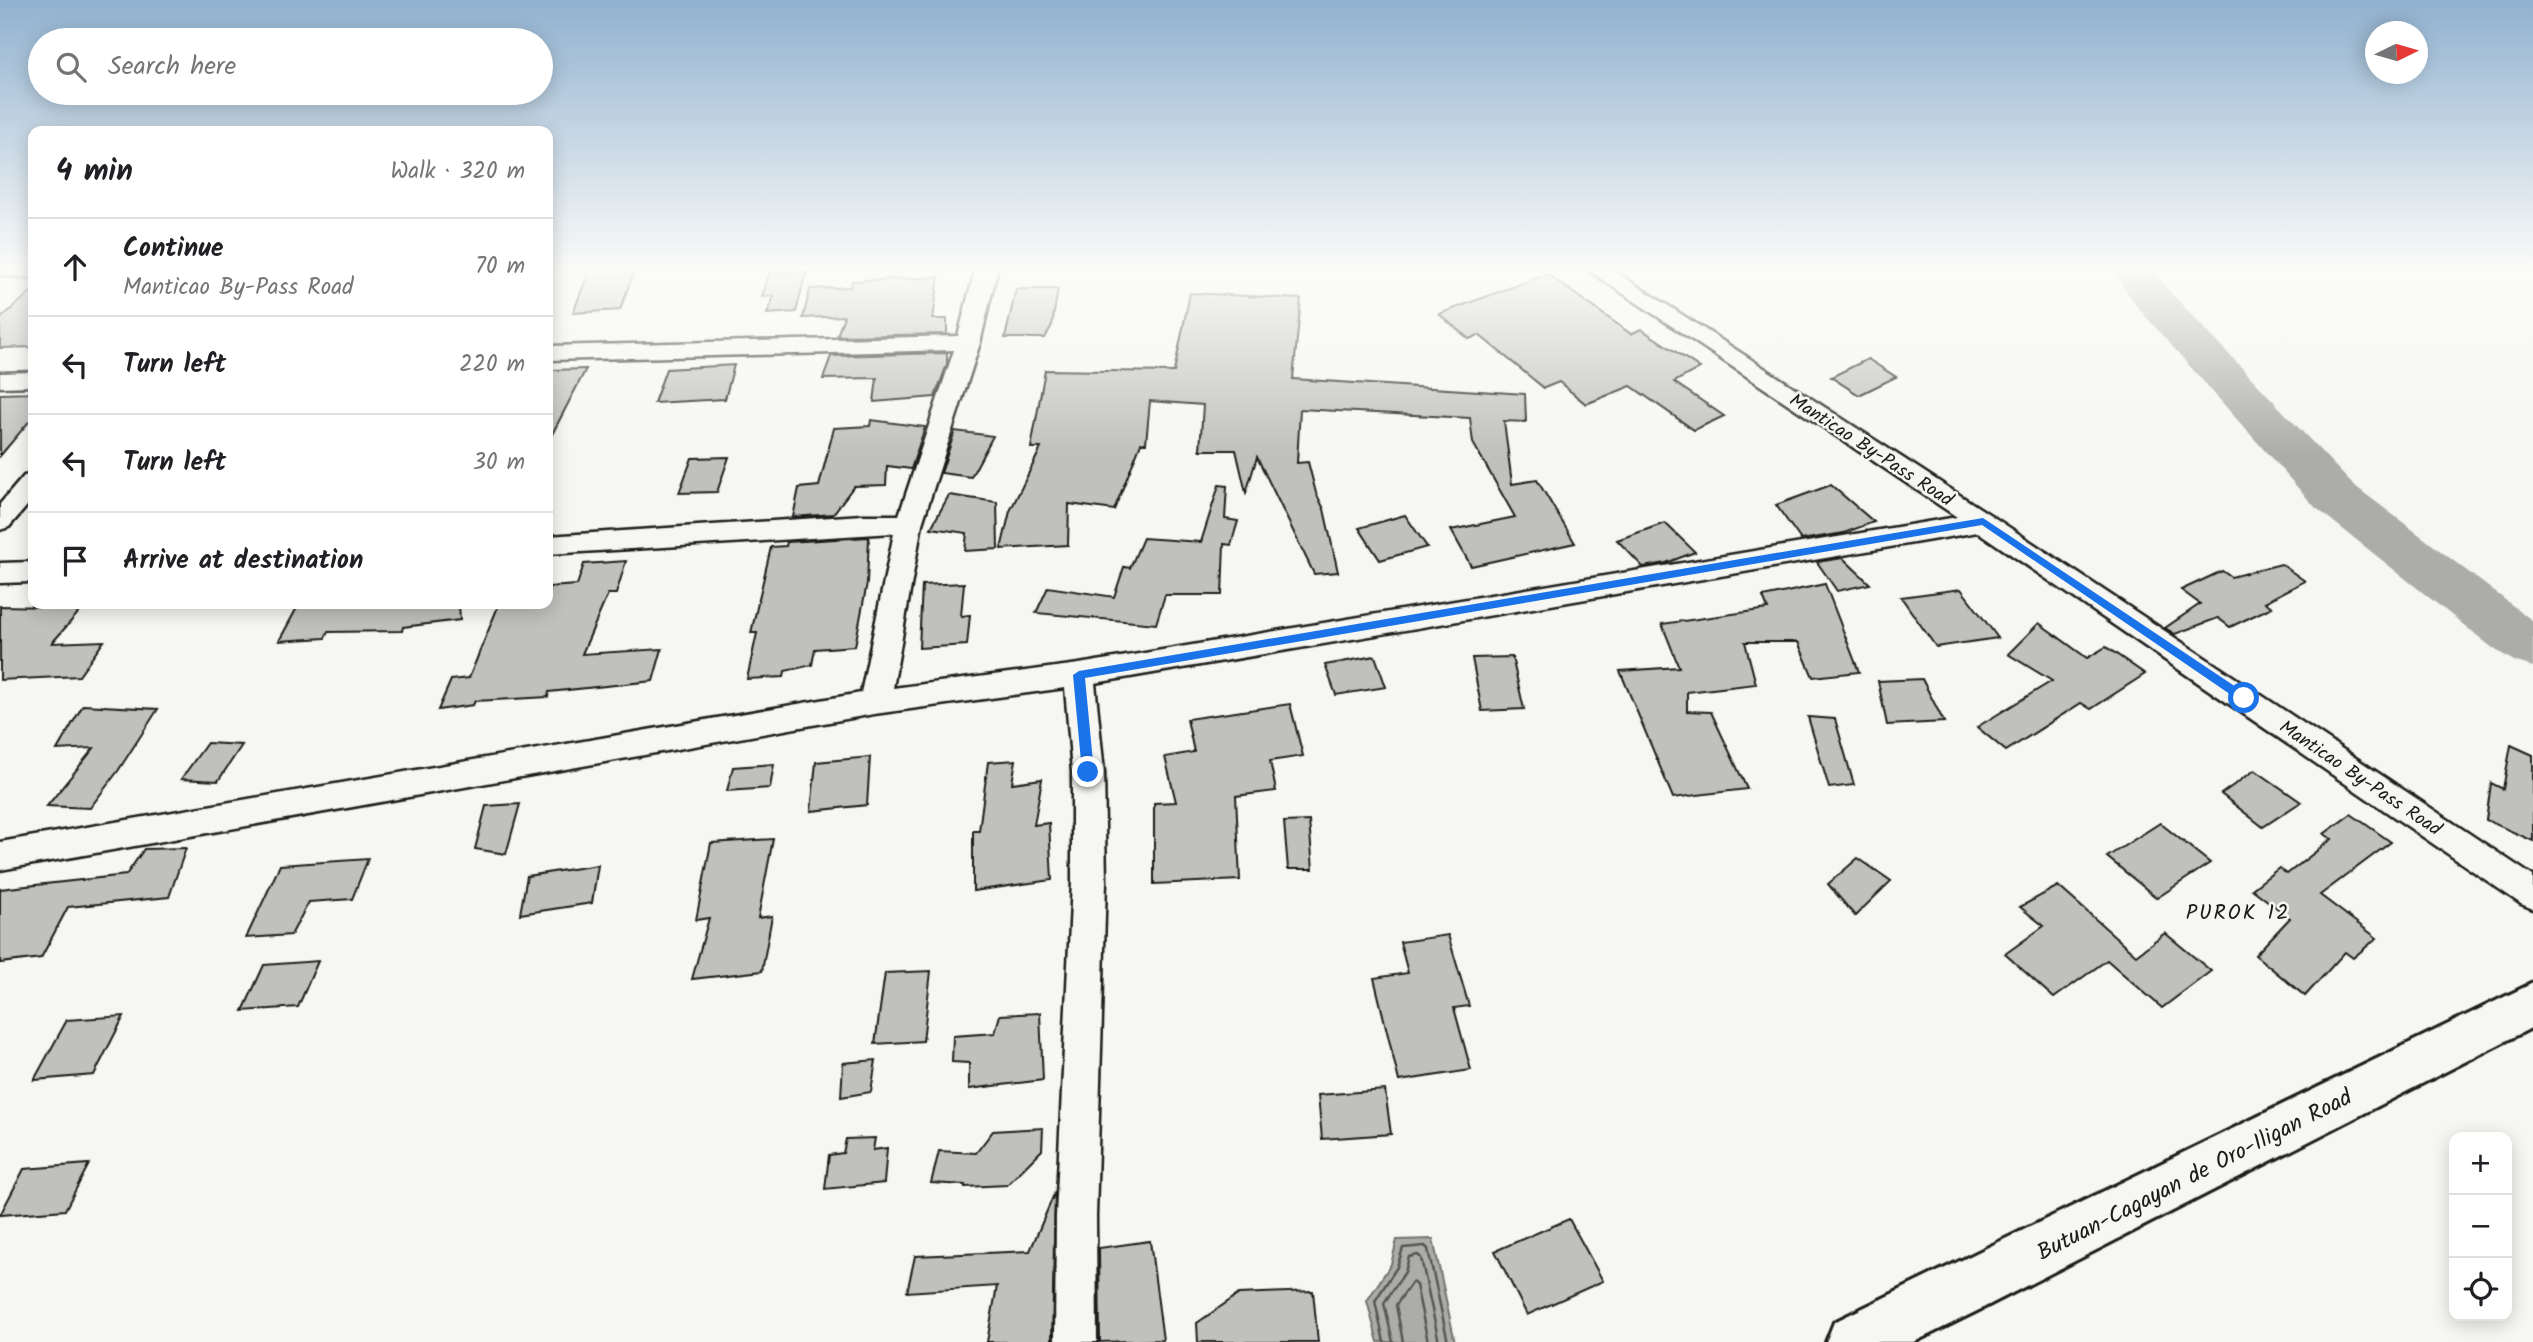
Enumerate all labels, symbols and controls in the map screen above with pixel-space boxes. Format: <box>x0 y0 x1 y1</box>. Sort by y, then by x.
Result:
north arrow <box>2365 21 2428 84</box>
search box <box>28 28 553 105</box>
text: Search here <box>108 46 236 88</box>
icon: search <box>52 48 90 86</box>
text: 4 min <box>56 148 133 196</box>
text: Walk · 320 m <box>390 154 525 190</box>
text: Continue <box>123 228 224 270</box>
icon: ahead <box>56 248 94 286</box>
text: 70 m <box>475 249 525 285</box>
text: Manticao By-Pass Road <box>123 270 353 306</box>
text: Turn left <box>123 344 226 386</box>
icon: left <box>56 346 94 384</box>
text: 220 m <box>459 347 525 383</box>
street label: Manticao By-Pass Road <box>1783 386 1959 515</box>
text: Turn left <box>123 442 226 484</box>
icon: left <box>56 444 94 482</box>
text: 30 m <box>473 445 525 481</box>
text: Arrive at destination <box>123 540 363 582</box>
icon: arrive <box>56 542 94 580</box>
route start <box>2228 682 2259 713</box>
street label: Manticao By-Pass Road <box>2273 713 2448 845</box>
route end <box>1072 756 1103 787</box>
district label: PUROK 12 <box>2186 897 2290 930</box>
street label: Butuan-Cagayan de Oro-Iligan Road <box>2031 1080 2359 1271</box>
map controls <box>2449 1132 2512 1321</box>
button: + <box>2449 1132 2512 1195</box>
button: − <box>2449 1195 2512 1258</box>
button: locate <box>2449 1258 2512 1321</box>

